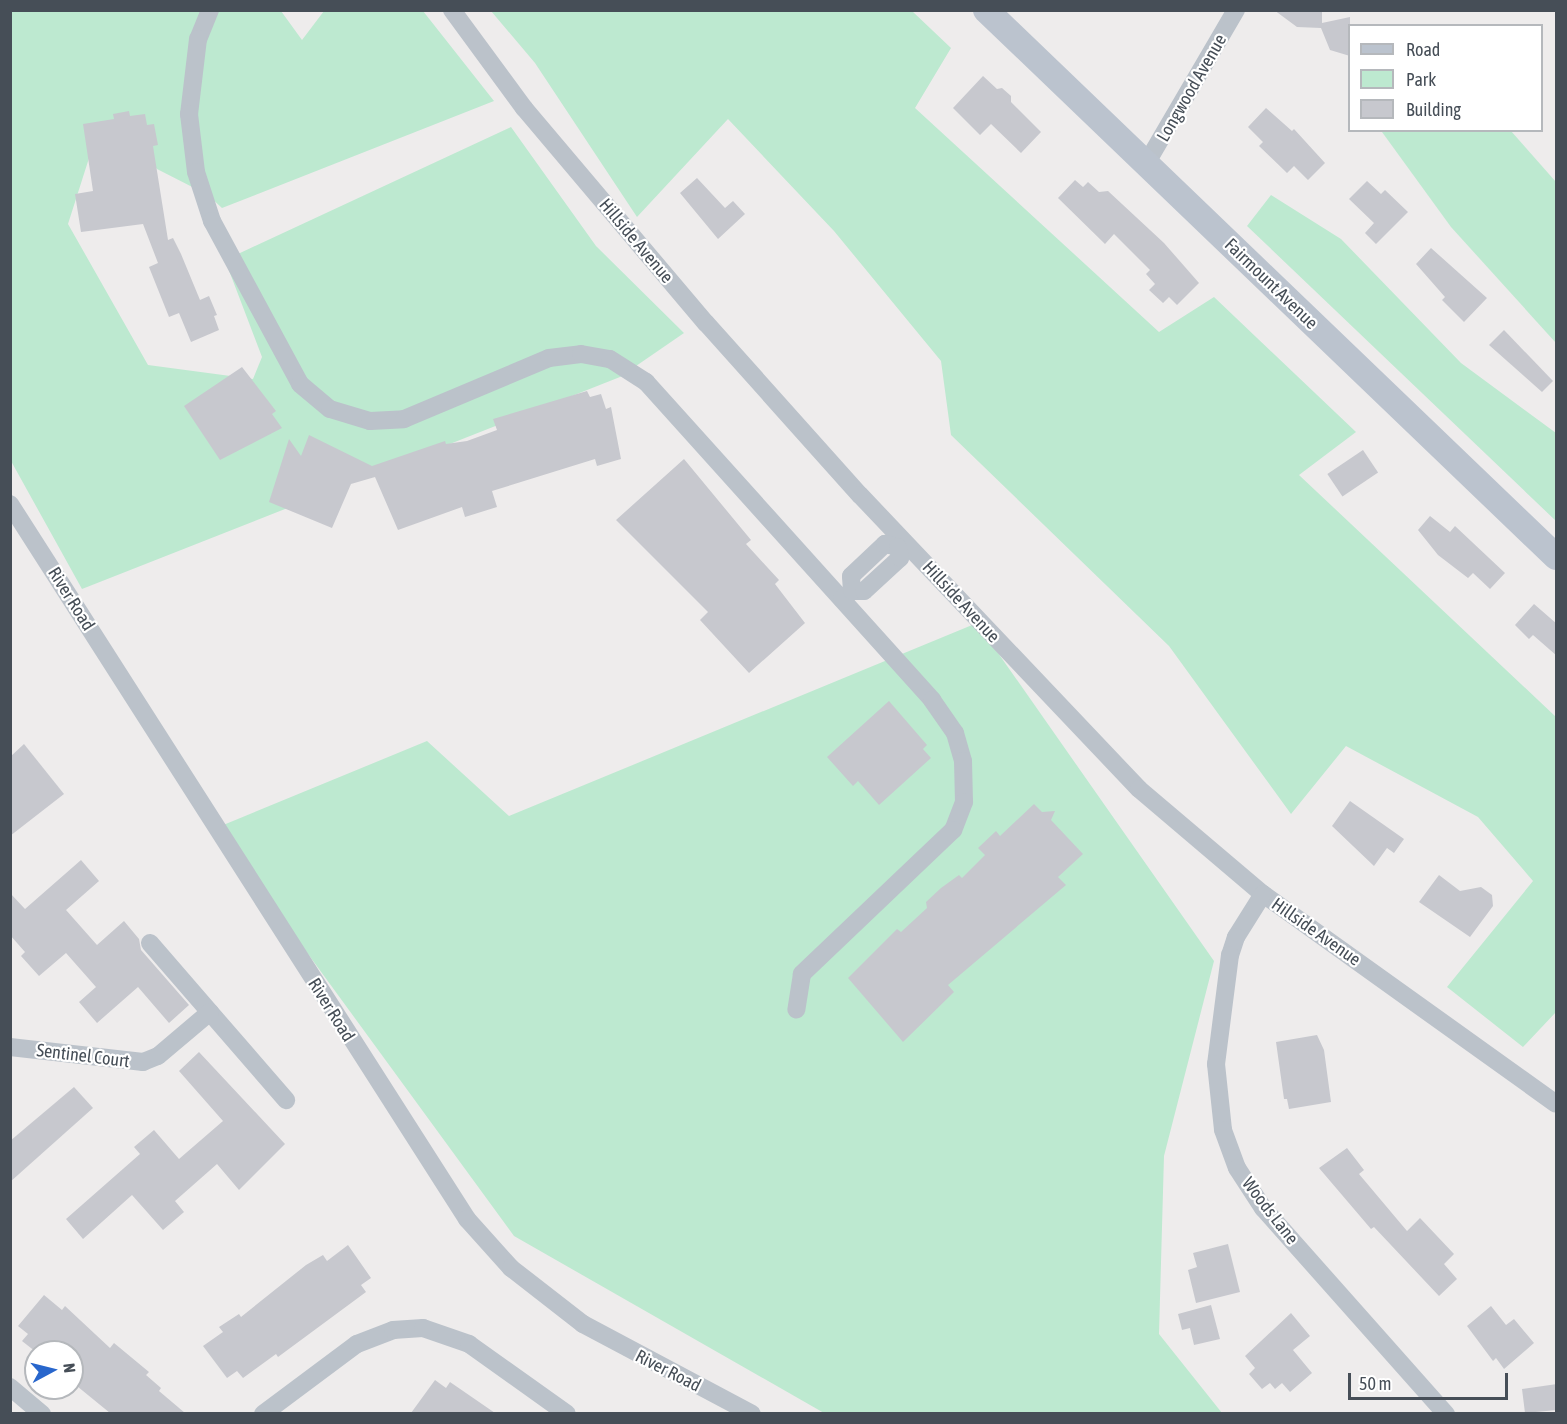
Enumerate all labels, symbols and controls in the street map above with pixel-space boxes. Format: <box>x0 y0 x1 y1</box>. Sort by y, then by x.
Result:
legend <box>1348 24 1543 132</box>
street label: Longwood Avenue <box>1153 31 1231 145</box>
text: Road <box>1406 39 1440 60</box>
text: Park <box>1406 69 1436 90</box>
text: Building <box>1406 99 1461 120</box>
street label: Hillside Avenue <box>594 194 678 288</box>
street label: Fairmount Avenue <box>1220 234 1322 334</box>
street label: Hillside Avenue <box>918 557 1004 647</box>
street label: River Road <box>43 563 99 635</box>
street label: Hillside Avenue <box>1267 893 1365 971</box>
street label: River Road <box>303 974 359 1046</box>
street label: Sentinel Court <box>35 1040 131 1072</box>
street label: Woods Lane <box>1237 1173 1303 1249</box>
north arrow <box>24 1340 84 1400</box>
street label: River Road <box>632 1345 704 1397</box>
scale bar <box>1351 1361 1512 1399</box>
text: N <box>60 1362 79 1374</box>
text: 50 m <box>1359 1373 1391 1394</box>

